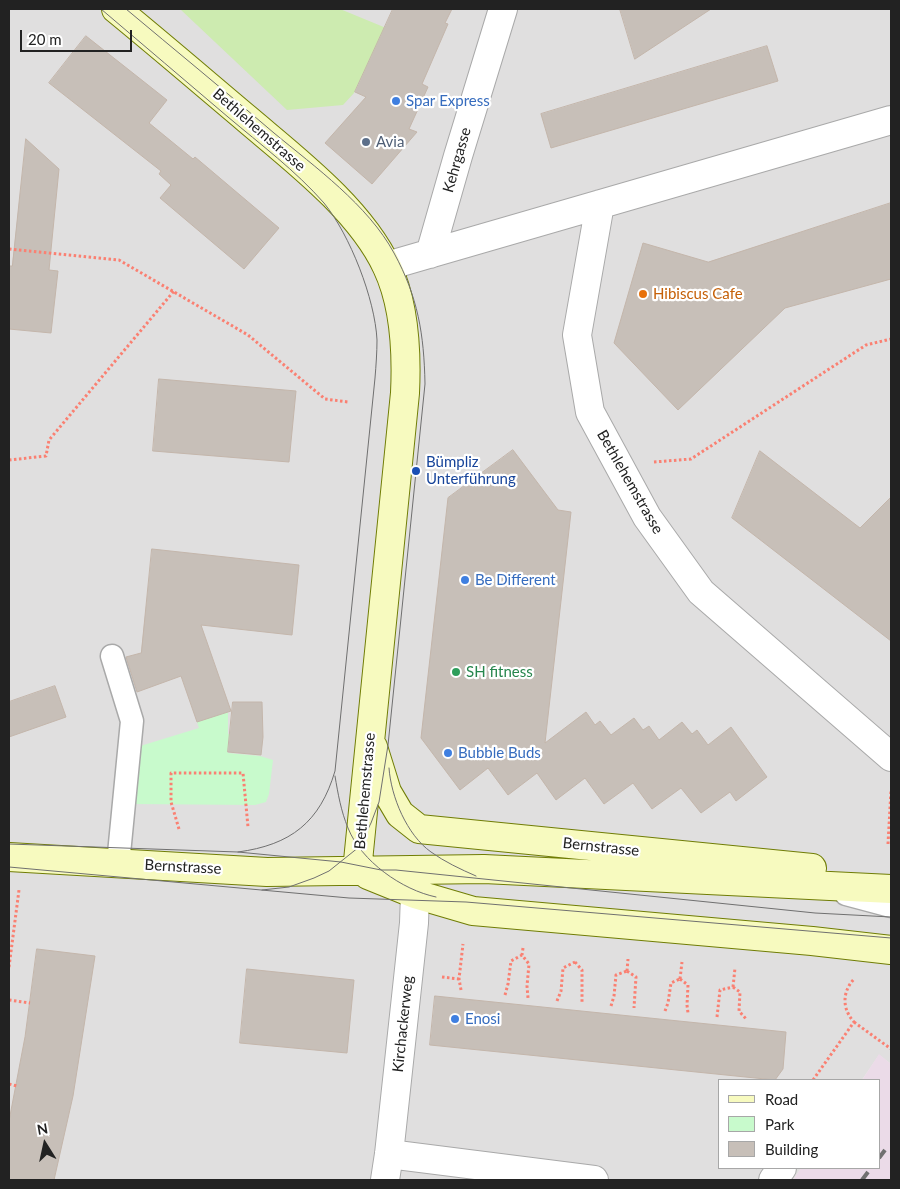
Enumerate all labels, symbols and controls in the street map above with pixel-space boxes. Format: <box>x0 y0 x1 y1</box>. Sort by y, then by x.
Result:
scale bar <box>22 20 135 52</box>
text: 20 m <box>28 30 62 48</box>
street label: Bethlehemstrasse <box>209 85 309 175</box>
place label: Spar Express <box>406 92 490 110</box>
marker: Spar Express <box>390 95 402 107</box>
street label: Kehrgasse <box>439 125 475 195</box>
place label: Avia <box>376 133 404 151</box>
marker: Avia <box>360 136 372 148</box>
place label: Hibiscus Cafe <box>653 285 743 303</box>
marker: Hibiscus Cafe <box>637 288 649 300</box>
street label: Bethlehemstrasse <box>593 427 667 537</box>
place label: Bümpliz Unterführung <box>426 453 516 488</box>
marker: Bümpliz Unterführung <box>410 465 422 477</box>
place label: Be Different <box>475 571 556 589</box>
marker: Be Different <box>459 574 471 586</box>
place label: SH fitness <box>466 663 533 681</box>
marker: SH fitness <box>450 666 462 678</box>
street label: Bethlehemstrasse <box>351 732 379 850</box>
place label: Bubble Buds <box>458 744 541 762</box>
marker: Bubble Buds <box>442 747 454 759</box>
street label: Bernstrasse <box>562 834 640 860</box>
street label: Bernstrasse <box>144 856 222 878</box>
street label: Kirchackerweg <box>389 975 417 1073</box>
place label: Enosi <box>465 1010 500 1028</box>
marker: Enosi <box>449 1013 461 1025</box>
legend <box>718 1079 880 1169</box>
text: Road <box>765 1090 798 1108</box>
text: Park <box>765 1115 794 1133</box>
north arrow <box>20 1119 70 1169</box>
text: N <box>36 1119 49 1138</box>
text: Building <box>765 1140 818 1158</box>

